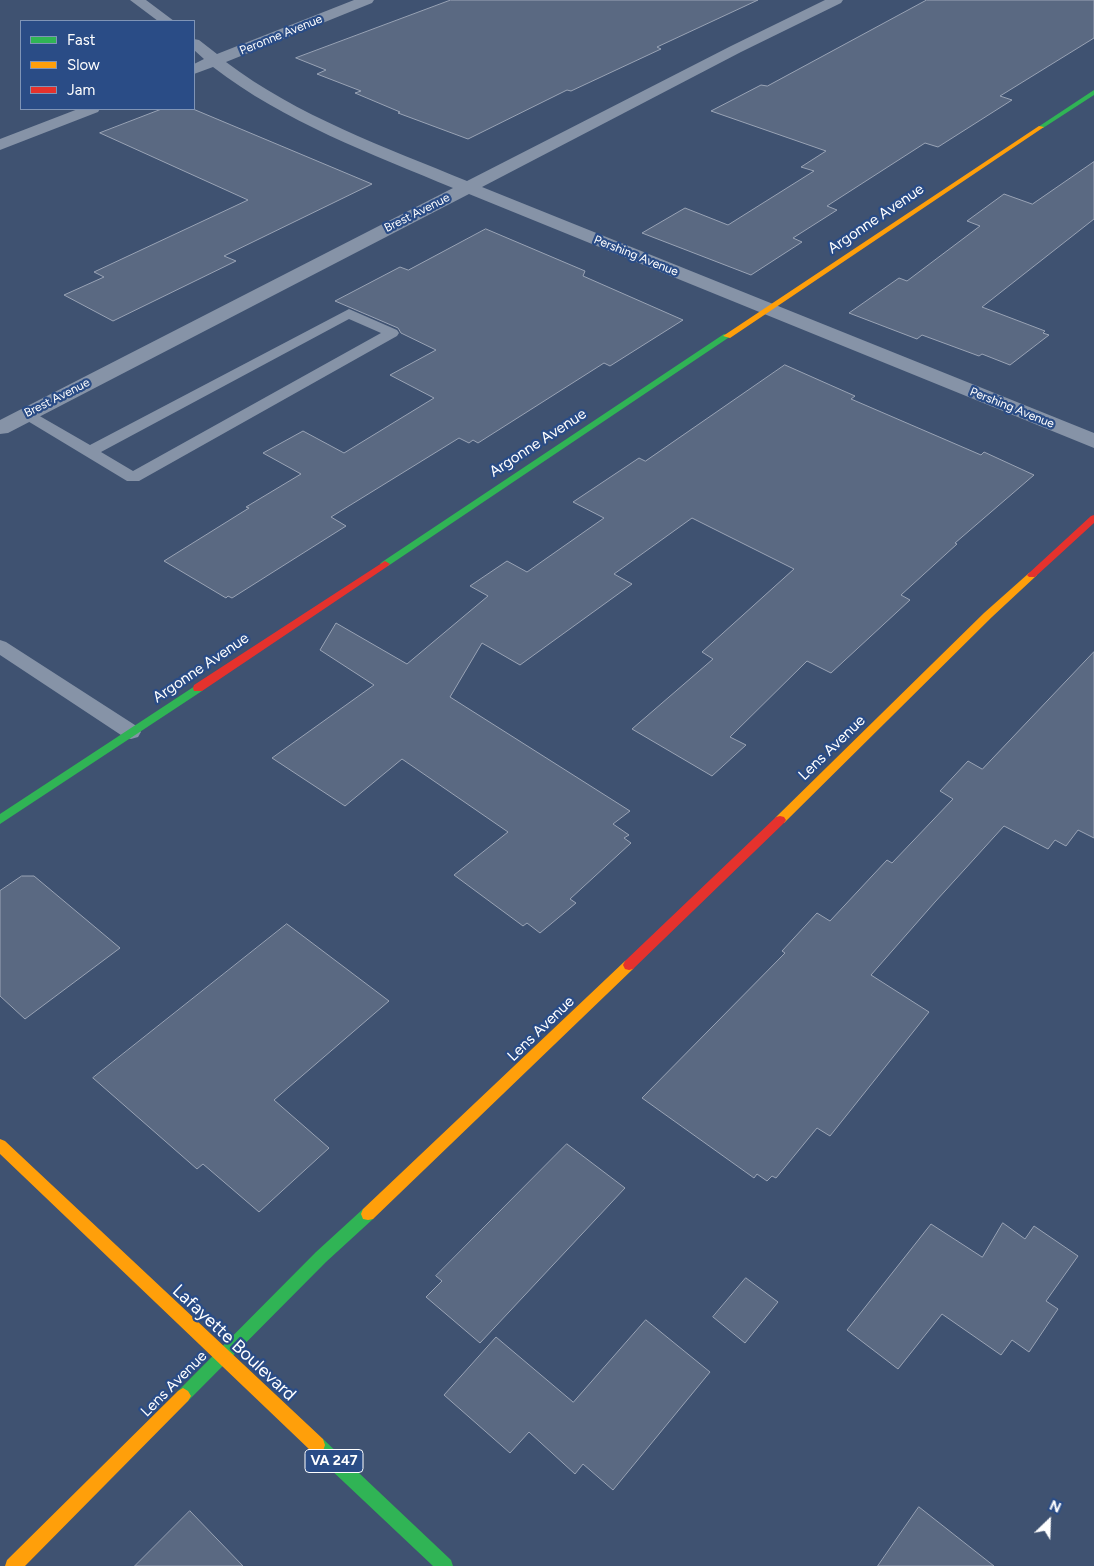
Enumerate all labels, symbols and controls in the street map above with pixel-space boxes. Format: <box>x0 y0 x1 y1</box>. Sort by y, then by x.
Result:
street label: Peronne Avenue <box>238 12 324 58</box>
legend <box>20 20 195 110</box>
text: Fast <box>67 31 95 49</box>
text: Slow <box>67 56 100 74</box>
text: Jam <box>67 81 95 99</box>
street label: Argonne Avenue <box>825 180 927 258</box>
street label: Brest Avenue <box>382 190 452 236</box>
street label: Pershing Avenue <box>592 233 680 279</box>
street label: Brest Avenue <box>22 375 92 421</box>
street label: Pershing Avenue <box>968 385 1056 431</box>
street label: Argonne Avenue <box>486 405 590 481</box>
street label: Argonne Avenue <box>150 629 252 707</box>
street label: Lens Avenue <box>795 712 869 784</box>
street label: Lens Avenue <box>504 993 578 1065</box>
street label: Lafayette Boulevard <box>168 1280 300 1406</box>
street label: Lens Avenue <box>137 1347 211 1421</box>
road number: VA 247 <box>305 1450 363 1472</box>
north arrow <box>1024 1496 1074 1546</box>
text: N <box>1047 1497 1064 1517</box>

